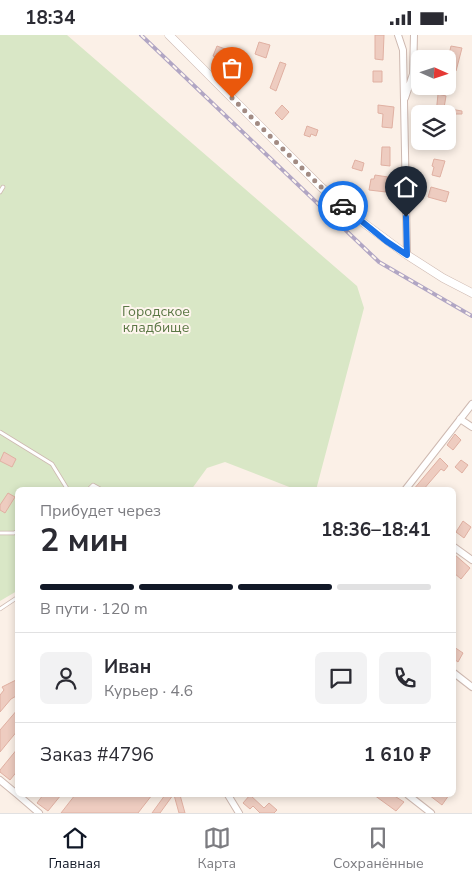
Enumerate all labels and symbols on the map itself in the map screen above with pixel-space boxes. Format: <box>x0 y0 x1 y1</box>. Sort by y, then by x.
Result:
pin <box>211 47 253 98</box>
north arrow <box>411 50 456 95</box>
pin <box>385 166 427 217</box>
courier <box>318 181 368 231</box>
park label: Городское кладбище <box>122 302 190 337</box>

